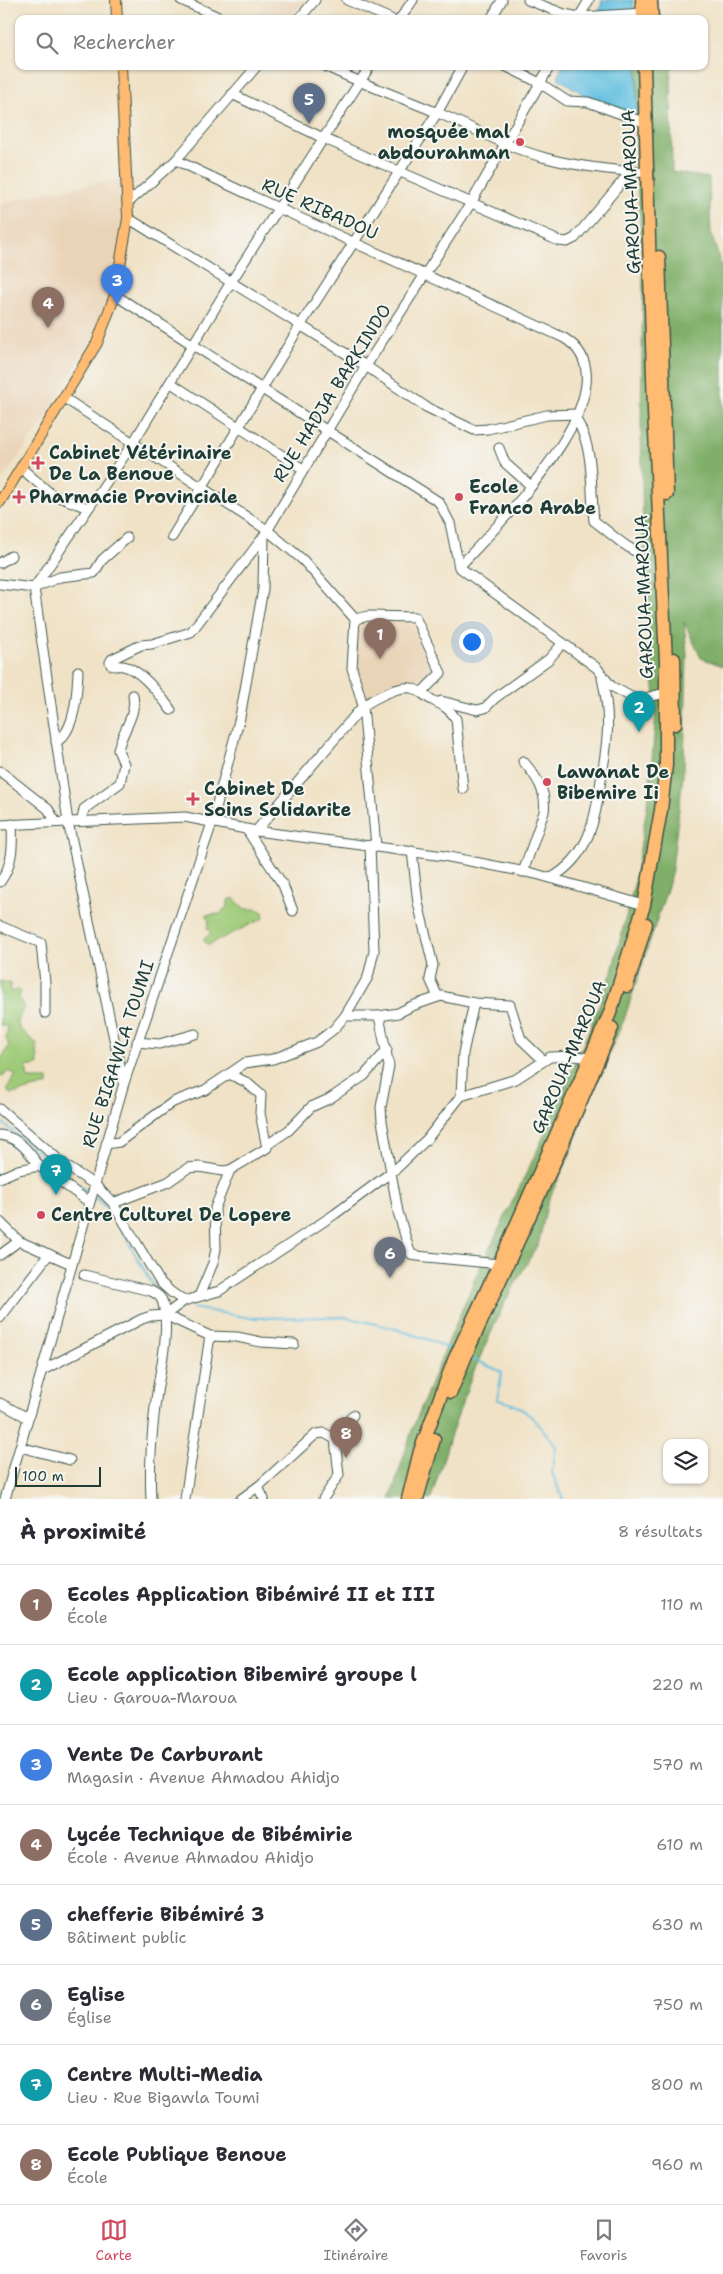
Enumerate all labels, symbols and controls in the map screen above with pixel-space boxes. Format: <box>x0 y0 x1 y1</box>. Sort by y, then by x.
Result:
search box <box>15 15 708 70</box>
icon: search <box>33 29 61 57</box>
text: Rechercher <box>73 30 176 55</box>
pin: 5 <box>293 83 325 124</box>
street label: GAROUA-MAROUA <box>616 109 646 275</box>
place label: mosquée mal abdourahman <box>378 120 510 165</box>
marker: mosquée mal abdourahman <box>514 136 526 148</box>
street label: RUE RIBADOU <box>258 173 382 245</box>
pin: 3 <box>101 264 133 305</box>
pin: 4 <box>32 287 64 328</box>
street label: RUE HADJA BARKINDO <box>267 299 397 487</box>
place label: Cabinet Vétérinaire De La Benoue <box>49 441 232 486</box>
marker: Cabinet Vétérinaire De La Benoue <box>31 456 45 470</box>
place label: Ecole Franco Arabe <box>469 475 596 520</box>
place label: Pharmacie Provinciale <box>29 485 238 509</box>
marker: Pharmacie Provinciale <box>13 491 25 503</box>
marker: Ecole Franco Arabe <box>453 491 465 503</box>
street label: GAROUA-MAROUA <box>629 514 659 680</box>
pin: 1 <box>364 618 396 659</box>
your location <box>459 629 485 655</box>
pin: 2 <box>623 691 655 732</box>
place label: Lawanat De Bibemire Ii <box>557 760 669 805</box>
marker: Lawanat De Bibemire Ii <box>541 776 553 788</box>
place label: Cabinet De Soins Solidarite <box>204 777 351 822</box>
marker: Cabinet De Soins Solidarite <box>186 792 200 806</box>
street label: RUE BIGAWLA TOUMI <box>76 957 160 1151</box>
street label: GAROUA-MAROUA <box>526 977 612 1137</box>
pin: 7 <box>40 1154 72 1195</box>
place label: Centre Culturel De Lopere <box>51 1203 291 1227</box>
marker: Centre Culturel De Lopere <box>35 1209 47 1221</box>
pin: 6 <box>374 1237 406 1278</box>
pin: 8 <box>330 1417 362 1458</box>
map controls <box>663 1439 708 1484</box>
button: layers <box>663 1439 708 1484</box>
scale bar <box>15 1464 101 1487</box>
text: 100 m <box>22 1467 64 1485</box>
text: À proximité <box>20 1518 146 1546</box>
text: 8 résultats <box>618 1521 703 1542</box>
text: Ecoles Application Bibémiré II et III <box>67 1582 435 1607</box>
text: 1 <box>32 1594 40 1615</box>
text: 110 m <box>660 1594 703 1615</box>
text: École <box>67 1607 108 1628</box>
text: Ecole application Bibemiré groupe l <box>67 1662 417 1687</box>
text: 2 <box>30 1674 42 1695</box>
text: 220 m <box>651 1674 703 1695</box>
text: Lieu · Garoua-Maroua <box>67 1687 237 1708</box>
text: Vente De Carburant <box>67 1742 263 1767</box>
text: 3 <box>30 1754 42 1775</box>
text: 570 m <box>653 1754 703 1775</box>
text: Magasin · Avenue Ahmadou Ahidjo <box>67 1767 340 1788</box>
text: Lycée Technique de Bibémirie <box>67 1822 353 1847</box>
text: 4 <box>30 1834 42 1855</box>
text: 610 m <box>656 1834 703 1855</box>
text: École · Avenue Ahmadou Ahidjo <box>67 1847 314 1868</box>
text: chefferie Bibémiré 3 <box>67 1902 264 1927</box>
text: 5 <box>31 1914 41 1935</box>
text: 630 m <box>651 1914 703 1935</box>
text: Bâtiment public <box>67 1927 187 1948</box>
text: Eglise <box>67 1982 125 2007</box>
text: 6 <box>30 1994 42 2015</box>
text: 750 m <box>652 1994 703 2015</box>
text: Église <box>67 2007 112 2028</box>
text: Centre Multi-Media <box>67 2062 263 2087</box>
text: 7 <box>30 2074 42 2095</box>
text: 800 m <box>651 2074 703 2095</box>
text: Lieu · Rue Bigawla Toumi <box>67 2087 260 2108</box>
text: Ecole Publique Benoue <box>67 2142 287 2167</box>
text: 8 <box>30 2154 42 2175</box>
text: 960 m <box>651 2154 703 2175</box>
text: École <box>67 2167 108 2188</box>
tab: Carte <box>96 2216 132 2264</box>
tab: Itinéraire <box>323 2216 388 2264</box>
tab: Favoris <box>580 2216 627 2264</box>

